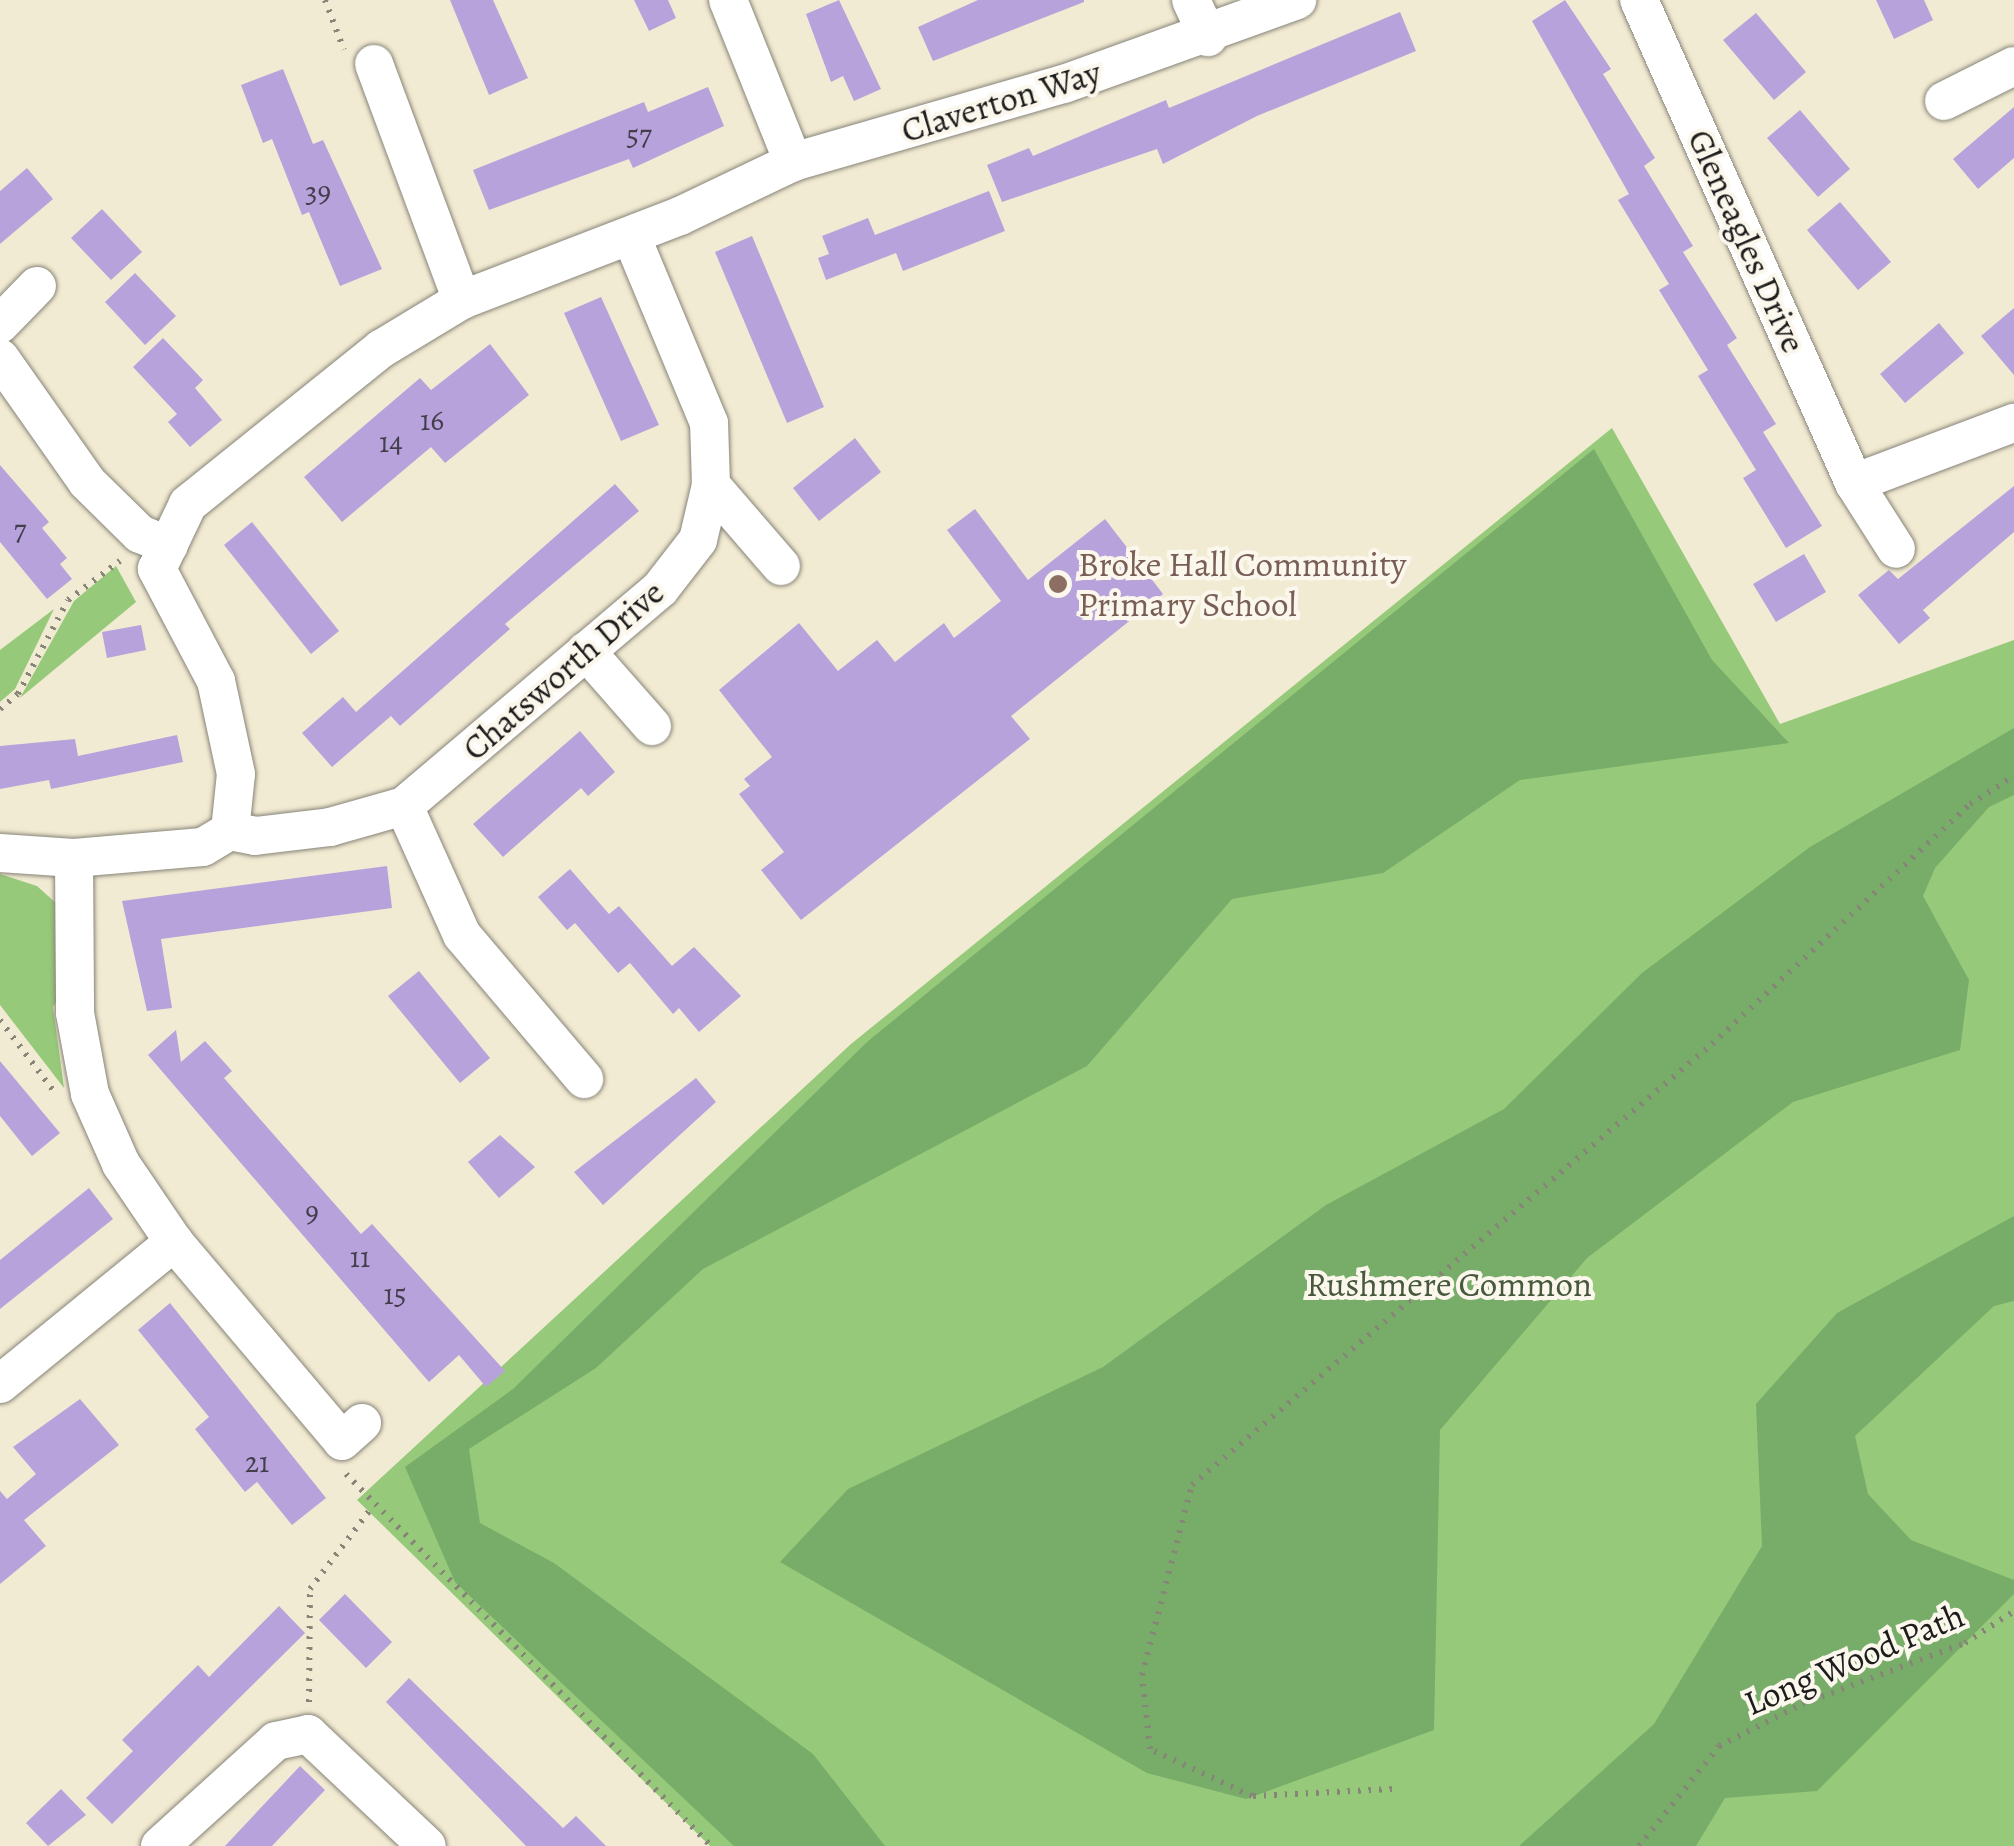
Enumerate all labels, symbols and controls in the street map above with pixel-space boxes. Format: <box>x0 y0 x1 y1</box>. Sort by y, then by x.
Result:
street label: Claverton Way <box>896 51 1106 151</box>
house number: 57 <box>626 117 652 153</box>
street label: Gleneagles Drive <box>1679 123 1815 359</box>
house number: 39 <box>305 174 331 210</box>
house number: 16 <box>420 402 444 438</box>
house number: 14 <box>379 424 403 460</box>
house number: 7 <box>14 512 26 548</box>
place label: Broke Hall Community Primary School <box>1078 543 1406 625</box>
street label: Chatsworth Drive <box>454 571 672 769</box>
marker: Broke Hall Community Primary School <box>1047 573 1069 595</box>
house number: 9 <box>305 1194 319 1230</box>
house number: 11 <box>350 1239 370 1275</box>
park label: Rushmere Common <box>1306 1263 1592 1305</box>
house number: 15 <box>383 1276 407 1312</box>
house number: 21 <box>245 1444 269 1480</box>
street label: Long Wood Path <box>1738 1594 1970 1724</box>

